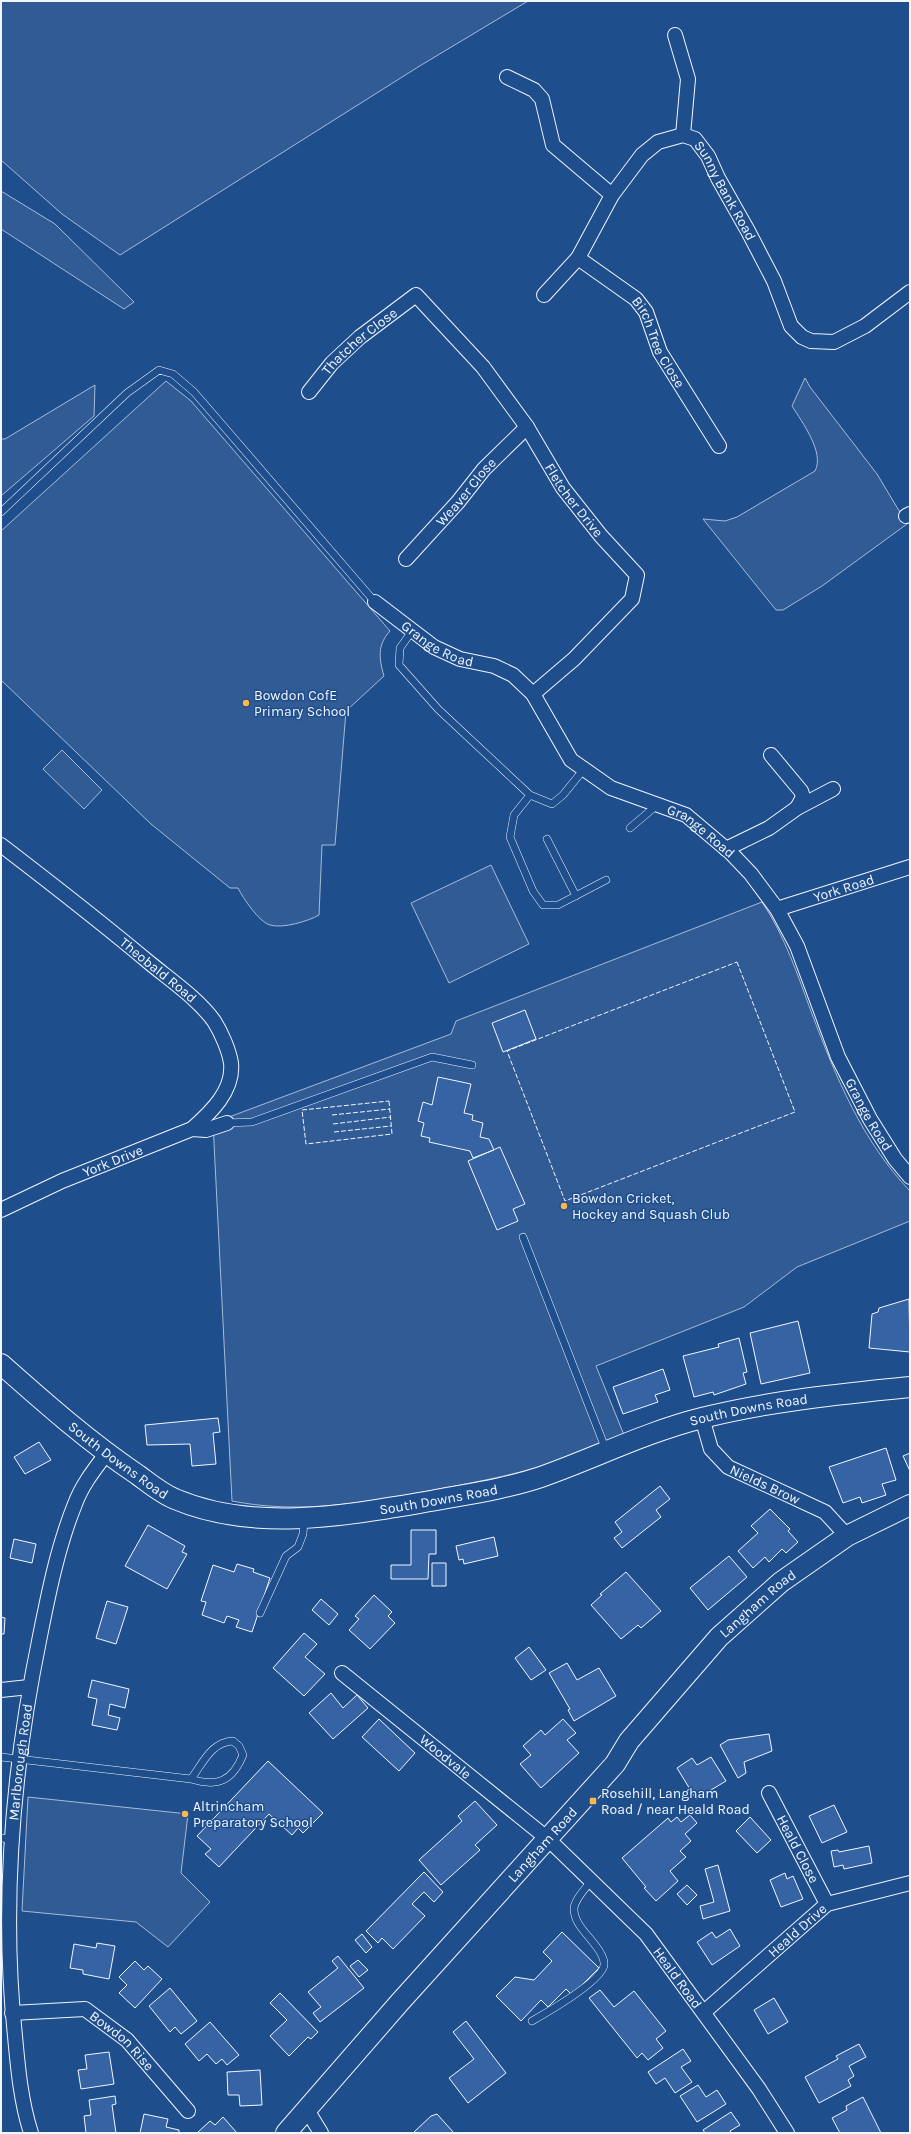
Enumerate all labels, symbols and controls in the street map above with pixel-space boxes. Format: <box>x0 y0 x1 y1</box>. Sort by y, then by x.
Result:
street label: Sunny Bank Road <box>690 137 759 244</box>
street label: Birch Tree Close <box>628 293 688 391</box>
street label: Thatcher Close <box>318 304 401 378</box>
street label: Weaver Close <box>432 454 500 530</box>
street label: Fletcher Drive <box>541 460 607 541</box>
street label: Grange Road <box>398 617 475 671</box>
place label: Bowdon CofE Primary School <box>254 687 350 720</box>
marker: Bowdon CofE Primary School <box>241 698 251 708</box>
street label: Grange Road <box>665 801 738 862</box>
street label: York Road <box>811 871 876 906</box>
street label: Theobald Road <box>116 934 200 1007</box>
street label: Grange Road <box>841 1075 896 1154</box>
street label: York Drive <box>80 1142 145 1181</box>
place label: Bowdon Cricket, Hockey and Squash Club <box>572 1190 730 1223</box>
marker: Bowdon Cricket, Hockey and Squash Club <box>559 1201 569 1211</box>
street label: South Downs Road <box>688 1391 809 1430</box>
street label: South Downs Road <box>65 1418 171 1503</box>
street label: Nields Brow <box>727 1461 803 1508</box>
street label: South Downs Road <box>378 1481 499 1518</box>
street label: Langham Road <box>716 1566 799 1641</box>
street label: Marlborough Road <box>5 1703 36 1821</box>
street label: Woodvale <box>416 1731 475 1783</box>
place label: Rosehill, Langham Road / near Heald Road <box>601 1785 750 1818</box>
marker: Rosehill, Langham Road / near Heald Road <box>588 1796 598 1806</box>
place label: Altrincham Preparatory School <box>193 1798 313 1831</box>
street label: Langham Road <box>504 1804 581 1886</box>
marker: Altrincham Preparatory School <box>180 1809 190 1819</box>
street label: Heald Close <box>773 1812 823 1886</box>
street label: Heald Drive <box>765 1900 830 1961</box>
street label: Heald Road <box>649 1944 705 2012</box>
street label: Bowdon Rise <box>86 2007 157 2074</box>

